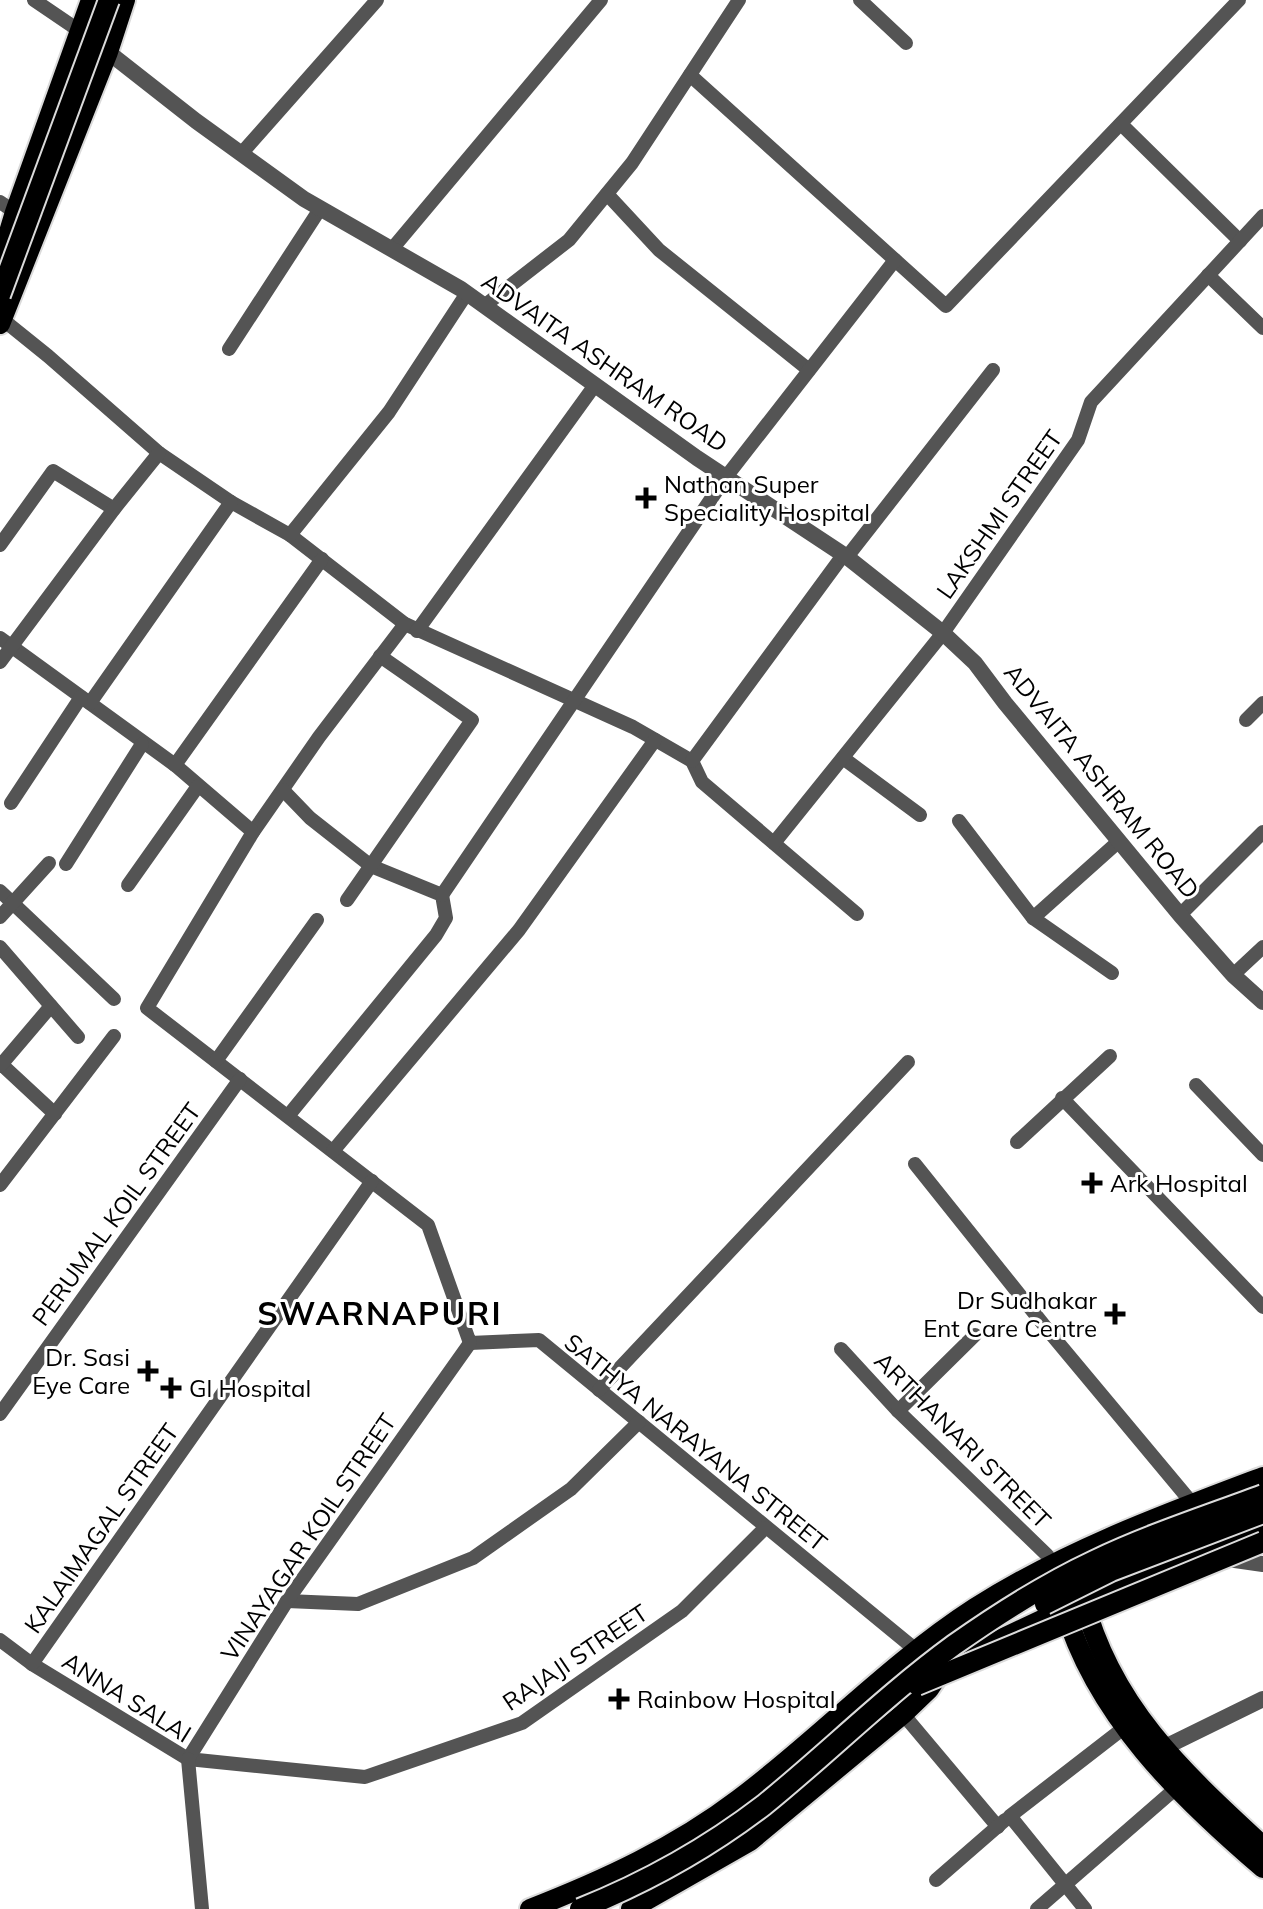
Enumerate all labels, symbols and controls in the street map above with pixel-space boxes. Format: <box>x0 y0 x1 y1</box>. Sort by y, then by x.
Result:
street label: ADVAITA ASHRAM ROAD <box>476 266 734 458</box>
street label: LAKSHMI STREET <box>930 423 1069 604</box>
place label: Nathan Super Speciality Hospital <box>664 469 870 527</box>
marker: Nathan Super Speciality Hospital <box>635 487 657 509</box>
street label: ADVAITA ASHRAM ROAD <box>998 658 1206 904</box>
street label: PERUMAL KOIL STREET <box>25 1096 207 1331</box>
place label: Ark Hospital <box>1110 1168 1248 1198</box>
marker: Ark Hospital <box>1081 1172 1103 1194</box>
place label: Dr Sudhakar Ent Care Centre <box>923 1285 1097 1343</box>
district label: SWARNAPURI <box>257 1293 503 1333</box>
marker: Dr Sudhakar Ent Care Centre <box>1104 1303 1126 1325</box>
street label: SATHYA NARAYANA STREET <box>559 1327 834 1558</box>
place label: Dr. Sasi Eye Care <box>32 1342 130 1400</box>
street label: ARTHANARI STREET <box>869 1346 1058 1535</box>
marker: Dr. Sasi Eye Care <box>137 1360 159 1382</box>
place label: Gl Hospital <box>189 1373 311 1403</box>
marker: Gl Hospital <box>160 1377 182 1399</box>
street label: VINAYAGAR KOIL STREET <box>214 1407 402 1666</box>
street label: KALAIMAGAL STREET <box>17 1417 185 1639</box>
street label: RAJAJI STREET <box>497 1597 654 1717</box>
street label: ANNA SALAI <box>57 1645 197 1749</box>
place label: Rainbow Hospital <box>637 1684 835 1714</box>
marker: Rainbow Hospital <box>608 1688 630 1710</box>

